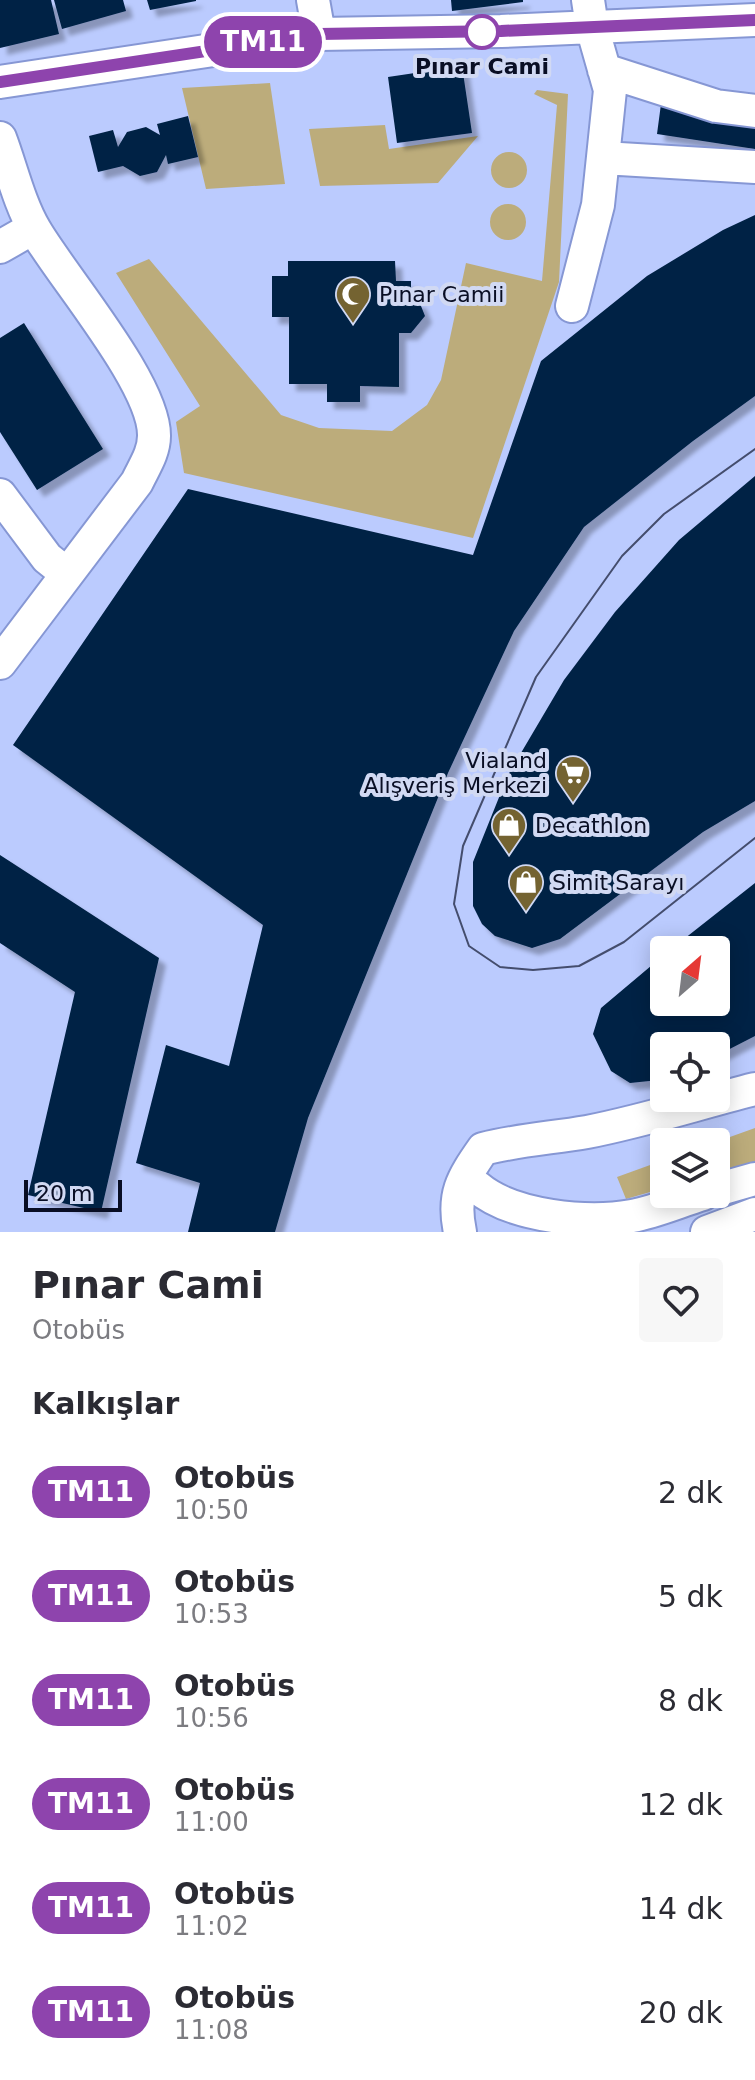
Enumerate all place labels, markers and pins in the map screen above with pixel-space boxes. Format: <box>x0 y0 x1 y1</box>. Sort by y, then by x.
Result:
marker: Pınar Cami <box>465 15 499 49</box>
place label: Pınar Cami <box>415 54 549 79</box>
mosque icon: Pınar Camii <box>334 275 372 325</box>
place label: Pınar Camii <box>379 282 504 307</box>
place label: Vialand Alışveriş Merkezi <box>363 748 547 798</box>
supermarket icon: Vialand Alışveriş Merkezi <box>554 754 592 804</box>
shop icon: Decathlon <box>490 806 528 856</box>
place label: Decathlon <box>535 813 647 838</box>
shop icon: Simit Sarayı <box>507 863 545 913</box>
place label: Simit Sarayı <box>552 870 684 895</box>

